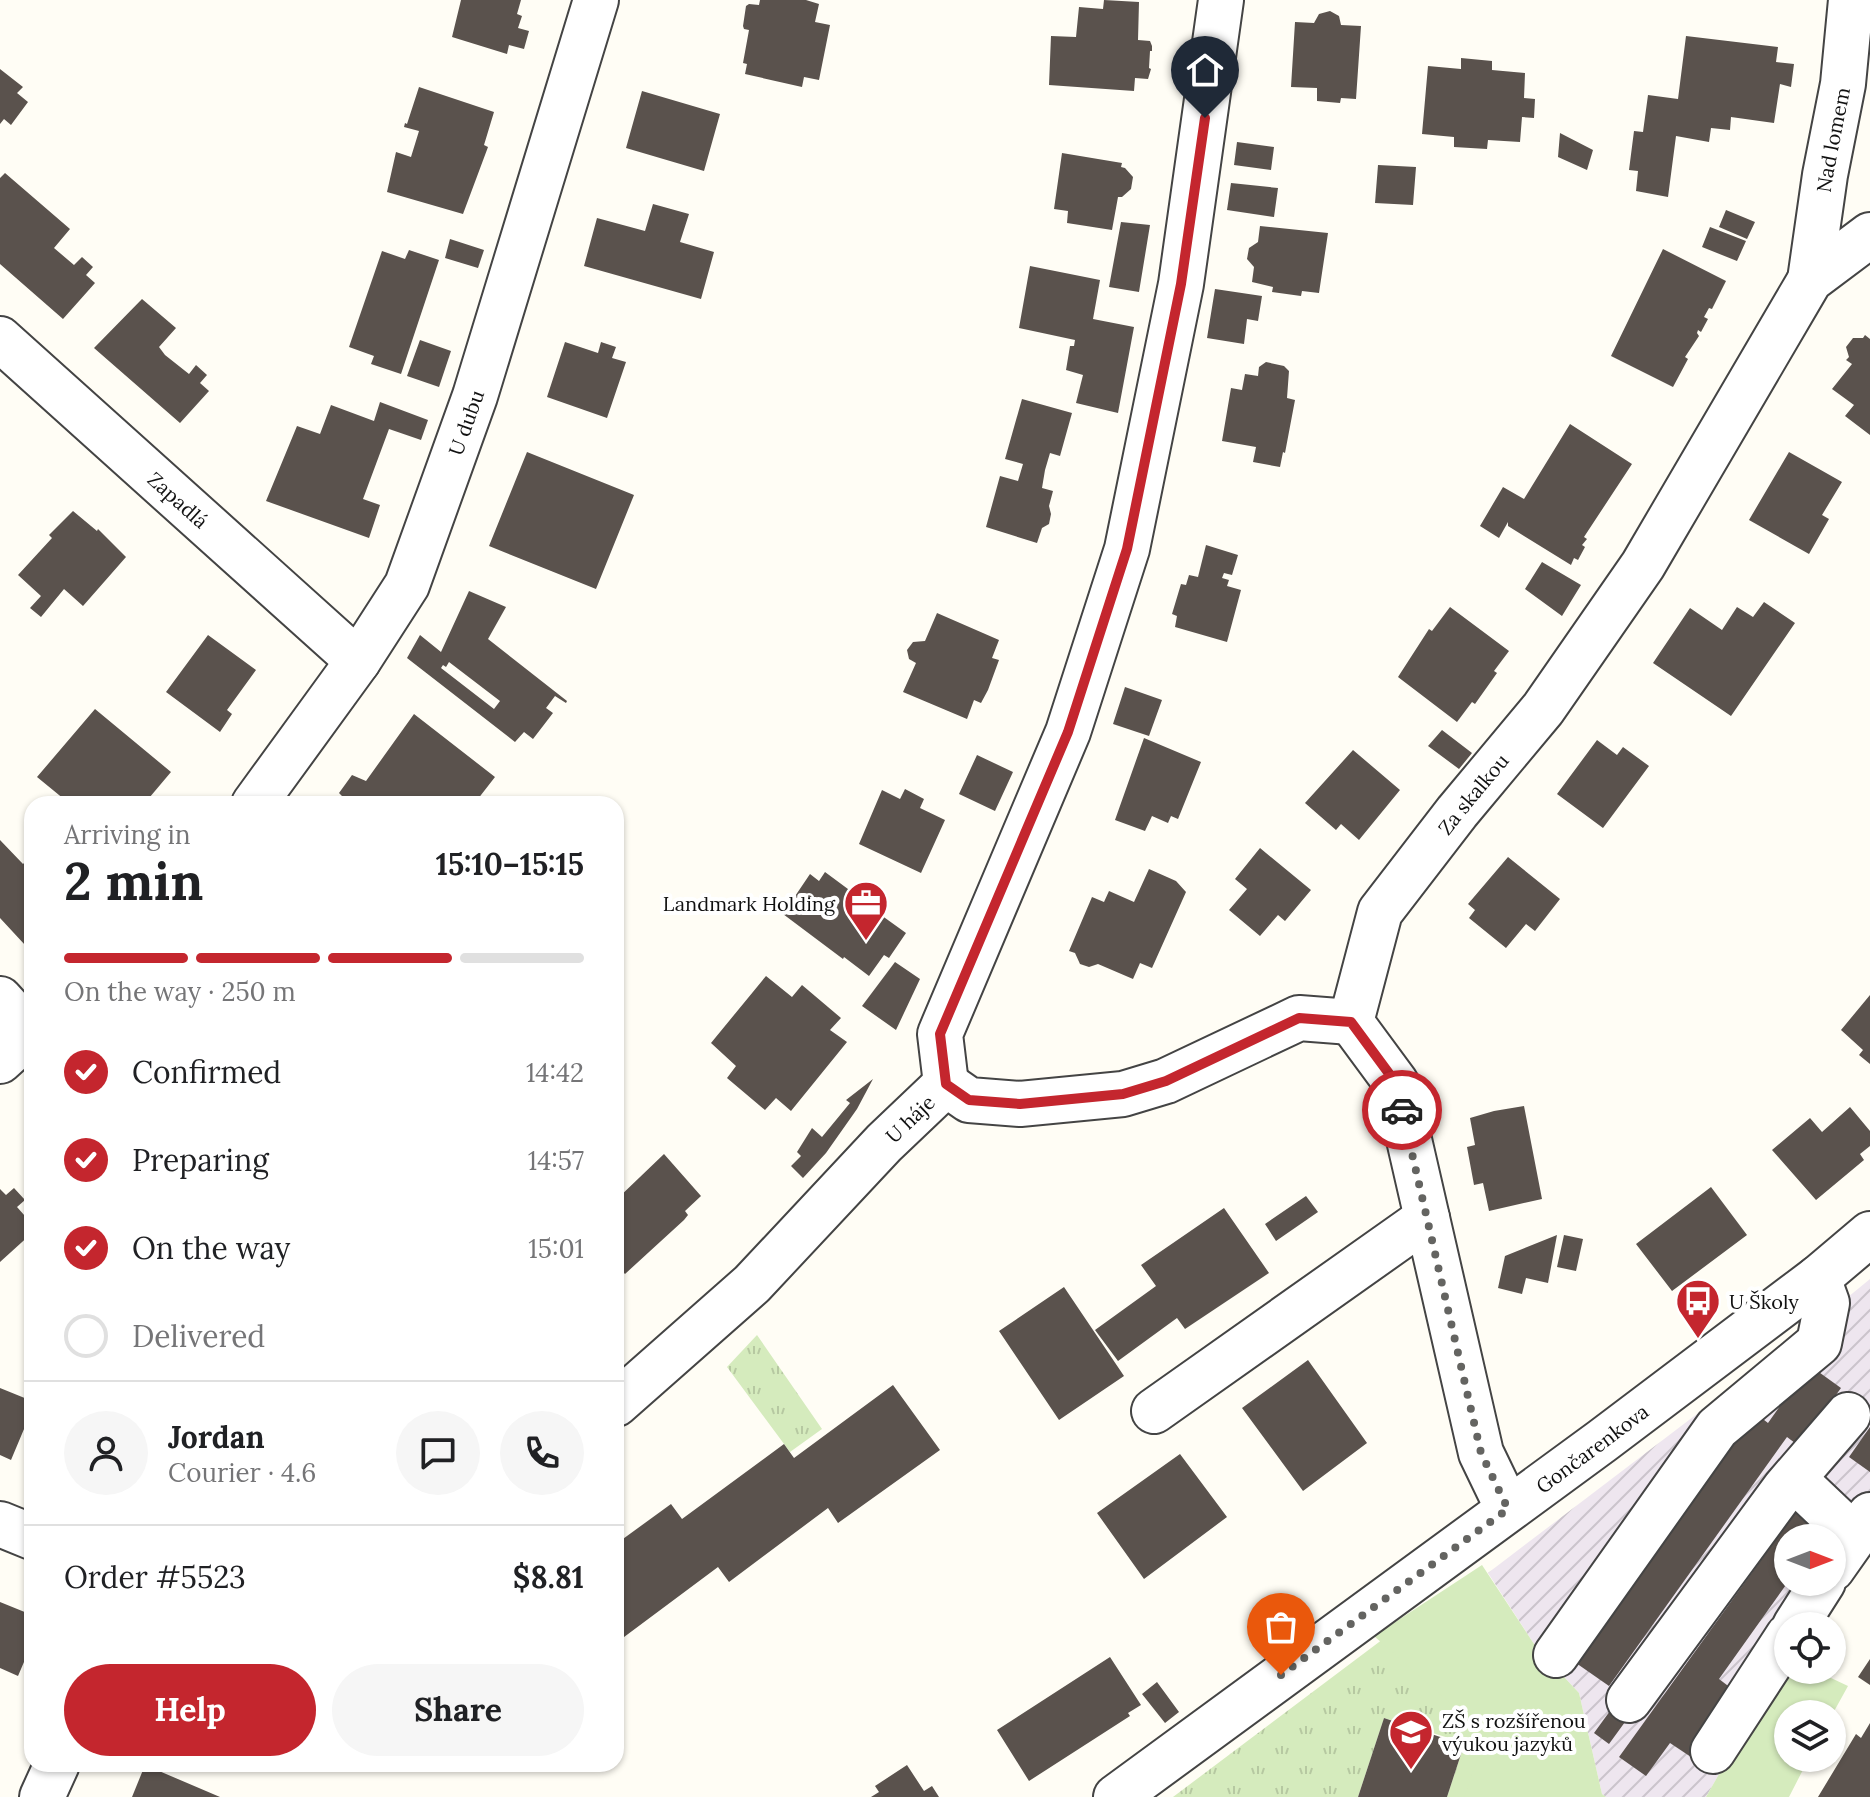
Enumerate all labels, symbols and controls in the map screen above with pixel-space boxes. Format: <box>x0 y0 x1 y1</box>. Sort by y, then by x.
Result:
pin <box>1171 36 1239 118</box>
icon: home <box>1183 48 1227 92</box>
street label: Nad lomem <box>1810 85 1855 194</box>
street label: U dubu <box>442 386 489 459</box>
street label: Zapadlá <box>143 466 214 533</box>
street label: Za skalkou <box>1432 748 1513 839</box>
text: Arriving in <box>64 818 191 851</box>
text: 15:10–15:15 <box>436 845 584 883</box>
text: 2 min <box>64 848 203 914</box>
office icon: Landmark Holding <box>842 879 890 942</box>
place label: Landmark Holding <box>663 891 836 916</box>
text: On the way · 250 m <box>64 975 296 1008</box>
icon: check <box>64 1050 108 1094</box>
text: Confirmed <box>132 1053 281 1091</box>
text: 14:42 <box>526 1056 584 1089</box>
courier <box>1362 1070 1442 1150</box>
icon: car <box>1380 1088 1424 1132</box>
street label: U háje <box>880 1089 940 1148</box>
icon: check <box>64 1138 108 1182</box>
text: Preparing <box>132 1141 269 1179</box>
text: 14:57 <box>528 1144 584 1177</box>
icon: check <box>64 1226 108 1270</box>
text: On the way <box>132 1229 290 1267</box>
text: 15:01 <box>528 1232 584 1265</box>
bus stop icon: U Školy <box>1674 1277 1722 1340</box>
place label: U Školy <box>1729 1289 1799 1314</box>
text: Delivered <box>132 1317 265 1355</box>
street label: Gončarenkova <box>1531 1398 1653 1498</box>
button: person <box>64 1411 148 1495</box>
button: chat <box>396 1411 480 1495</box>
button: phone <box>500 1411 584 1495</box>
text: Jordan <box>168 1418 265 1456</box>
text: Courier · 4.6 <box>168 1456 316 1489</box>
north arrow <box>1774 1524 1846 1596</box>
map controls <box>1774 1524 1846 1772</box>
text: Order #5523 <box>64 1558 246 1596</box>
text: $8.81 <box>513 1558 584 1596</box>
pin <box>1247 1593 1315 1675</box>
icon: bag <box>1259 1605 1303 1649</box>
button: locate <box>1774 1612 1846 1684</box>
button: Help <box>64 1664 316 1756</box>
button: Share <box>332 1664 584 1756</box>
button: layers <box>1774 1700 1846 1772</box>
school or university icon: ZŠ s rozšířenou výukou jazyků <box>1387 1708 1435 1771</box>
place label: ZŠ s rozšířenou výukou jazyků <box>1442 1708 1586 1756</box>

